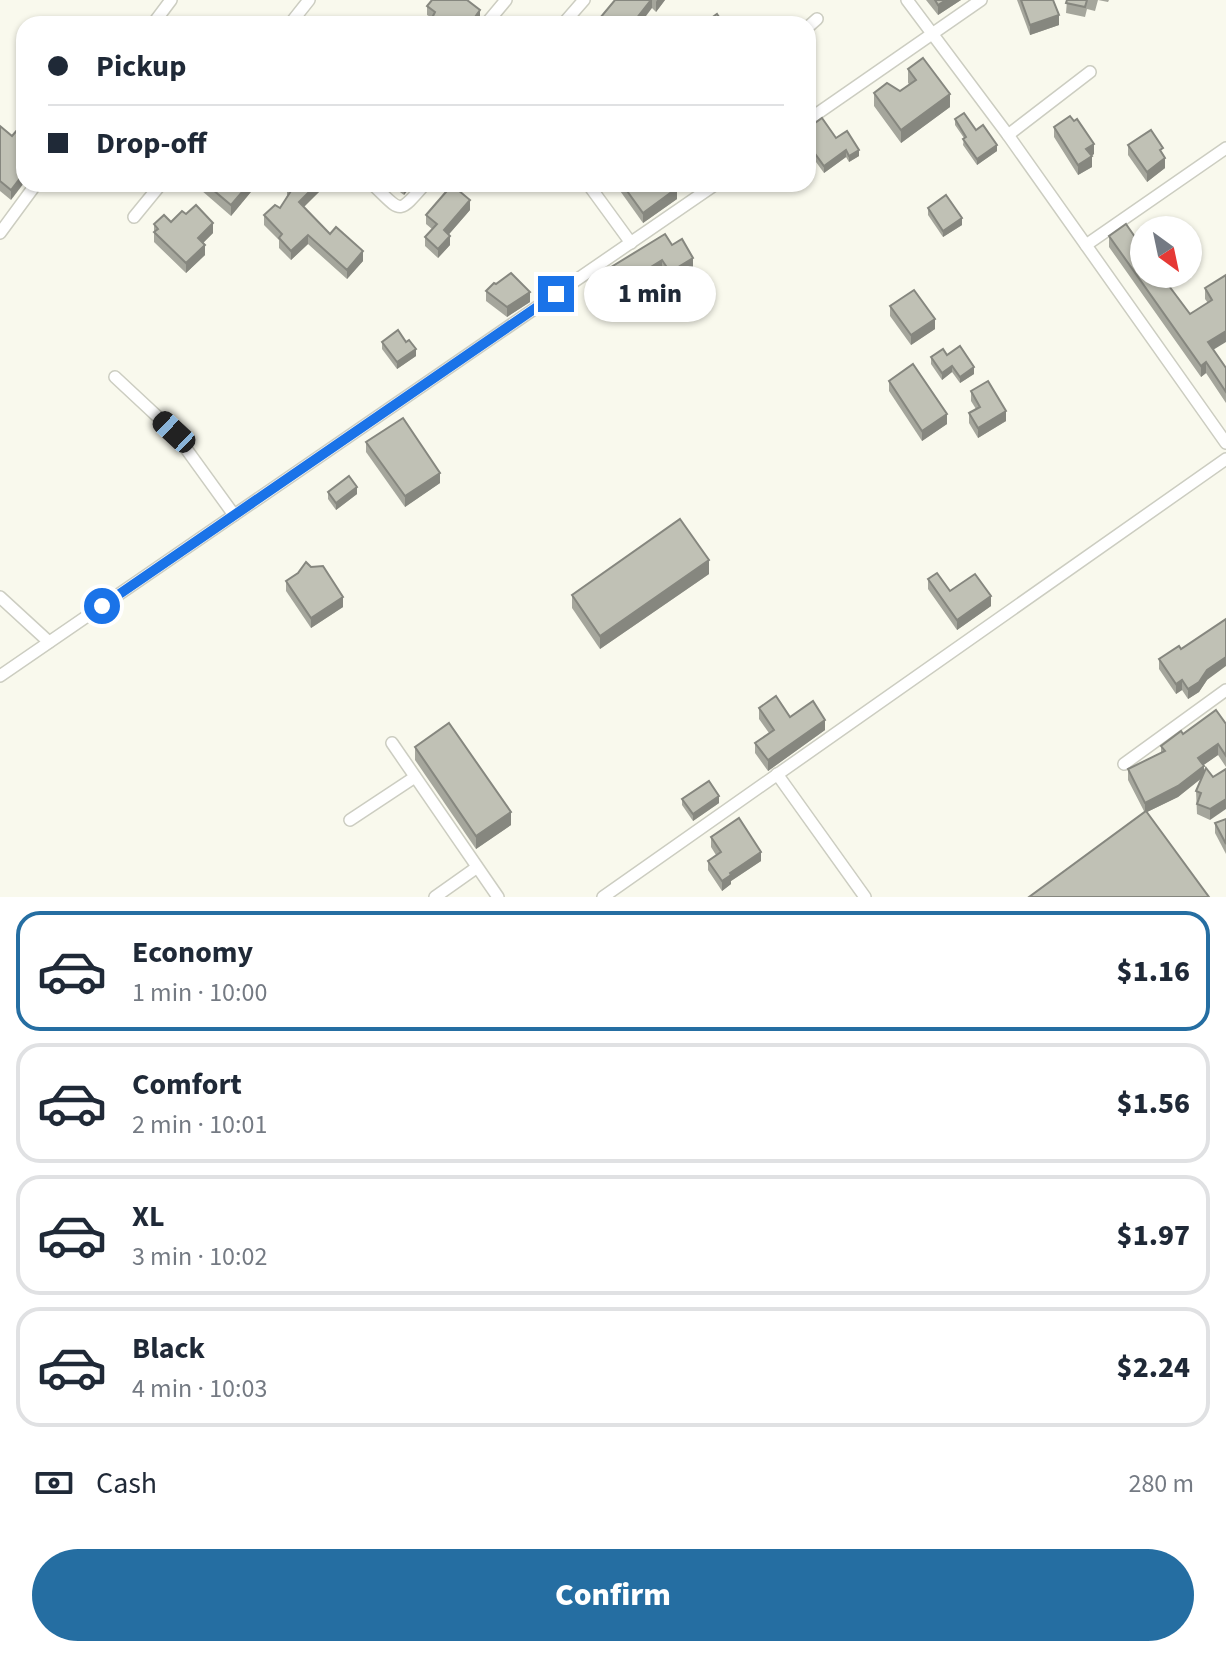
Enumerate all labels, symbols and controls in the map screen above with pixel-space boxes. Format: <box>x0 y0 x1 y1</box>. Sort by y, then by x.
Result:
text: Pickup <box>96 45 186 88</box>
text: Drop-off <box>96 122 207 165</box>
north arrow <box>1130 216 1202 288</box>
map controls <box>1130 216 1202 288</box>
callout: 1 min <box>584 266 716 322</box>
text: 1 min <box>618 275 682 312</box>
route end <box>538 276 574 312</box>
car <box>148 407 200 457</box>
route start <box>84 588 120 624</box>
text: Economy <box>132 931 253 974</box>
icon: car <box>36 935 108 1007</box>
text: $1.16 <box>1117 950 1190 993</box>
text: 1 min · 10:00 <box>132 974 267 1011</box>
text: Comfort <box>132 1063 242 1106</box>
icon: car <box>36 1067 108 1139</box>
text: $1.56 <box>1117 1082 1190 1125</box>
text: 2 min · 10:01 <box>132 1106 267 1143</box>
text: XL <box>132 1195 165 1238</box>
icon: car <box>36 1199 108 1271</box>
text: $1.97 <box>1117 1214 1190 1257</box>
text: 3 min · 10:02 <box>132 1238 267 1275</box>
text: Black <box>132 1327 205 1370</box>
icon: car <box>36 1331 108 1403</box>
text: $2.24 <box>1117 1346 1190 1389</box>
text: 4 min · 10:03 <box>132 1370 267 1407</box>
icon: cash <box>32 1461 76 1505</box>
text: Cash <box>96 1462 157 1505</box>
text: 280 m <box>1128 1465 1194 1502</box>
button: Confirm <box>32 1549 1194 1641</box>

